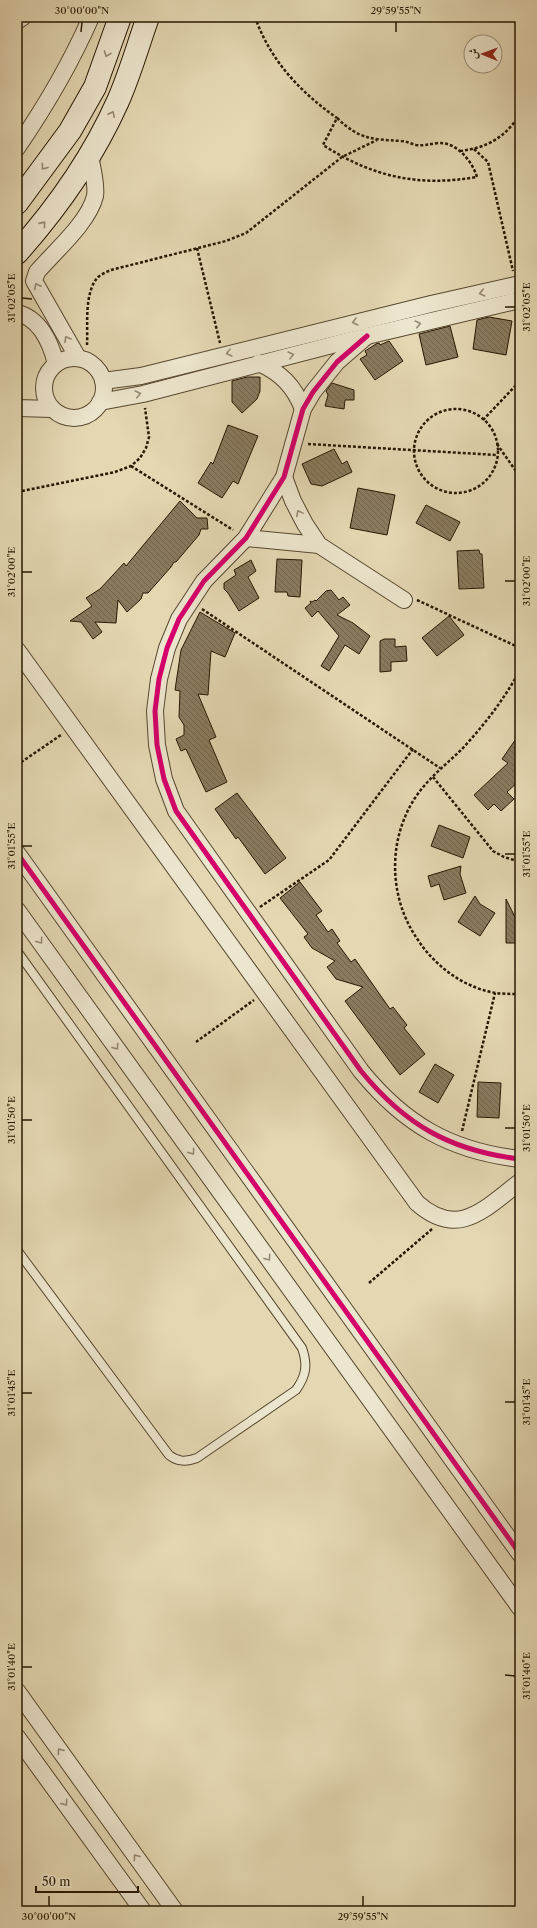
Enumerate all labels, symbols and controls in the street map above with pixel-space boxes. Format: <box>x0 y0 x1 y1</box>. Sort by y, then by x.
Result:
text: 30°00'00"N <box>55 4 109 17</box>
text: 29°59'55"N <box>370 4 422 17</box>
north arrow <box>463 34 503 74</box>
text: ش <box>466 48 480 59</box>
one-way arrow <box>103 50 112 57</box>
one-way arrow <box>107 111 115 118</box>
one-way arrow <box>42 162 49 169</box>
one-way arrow <box>38 221 45 228</box>
text: 31°02'05"E <box>5 273 18 323</box>
text: 31°02'05"E <box>520 282 533 332</box>
one-way arrow <box>34 283 42 291</box>
one-way arrow <box>479 288 485 296</box>
one-way arrow <box>352 318 359 326</box>
one-way arrow <box>415 321 421 329</box>
one-way arrow <box>64 336 71 344</box>
one-way arrow <box>226 348 232 356</box>
one-way arrow <box>288 352 295 360</box>
one-way arrow <box>135 391 142 399</box>
one-way arrow <box>296 509 303 517</box>
text: 31°02'00"E <box>5 547 18 597</box>
text: 31°02'00"E <box>520 556 533 606</box>
text: 31°01'55"E <box>5 822 18 869</box>
text: 31°01'55"E <box>520 830 533 877</box>
one-way arrow <box>35 937 43 944</box>
one-way arrow <box>111 1042 118 1049</box>
text: 31°01'50"E <box>5 1096 18 1144</box>
text: 31°01'50"E <box>520 1104 533 1152</box>
one-way arrow <box>187 1148 195 1155</box>
one-way arrow <box>263 1253 270 1260</box>
text: 31°01'45"E <box>5 1369 18 1416</box>
text: 31°01'45"E <box>520 1378 533 1425</box>
text: 31°01'40"E <box>5 1643 18 1691</box>
text: 31°01'40"E <box>520 1652 533 1700</box>
one-way arrow <box>57 1748 65 1755</box>
one-way arrow <box>60 1798 67 1805</box>
one-way arrow <box>134 1854 141 1861</box>
scale bar <box>36 1868 138 1894</box>
text: 50 m <box>42 1874 71 1889</box>
text: 30°00'00"N <box>22 1910 76 1923</box>
text: 29°59'55"N <box>337 1910 389 1923</box>

